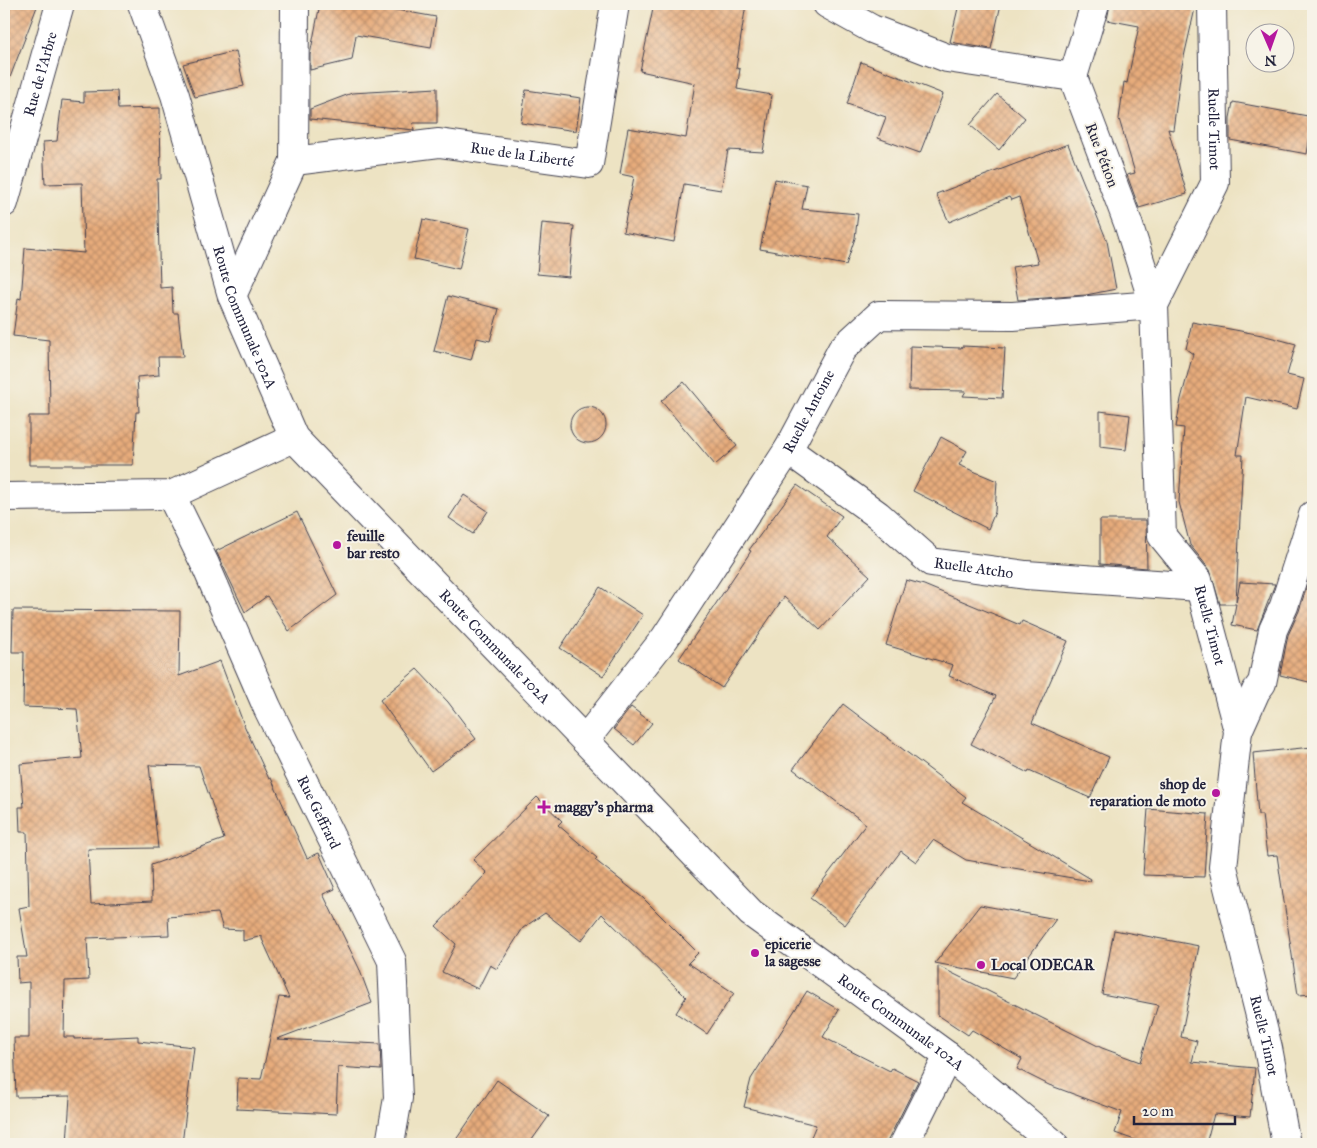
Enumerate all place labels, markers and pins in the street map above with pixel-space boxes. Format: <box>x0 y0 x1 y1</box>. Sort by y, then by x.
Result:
place label: feuille bar resto <box>346 527 400 562</box>
marker: feuille bar resto <box>331 539 343 551</box>
place label: shop de reparation de moto <box>1089 775 1207 811</box>
marker: shop de reparation de moto <box>1210 787 1222 799</box>
place label: maggy's pharma <box>553 798 654 817</box>
marker: maggy's pharma <box>538 801 550 813</box>
place label: epicerie la sagesse <box>764 935 822 971</box>
marker: epicerie la sagesse <box>749 947 761 959</box>
place label: Local ODECAR <box>991 956 1096 974</box>
marker: Local ODECAR <box>975 959 987 971</box>

